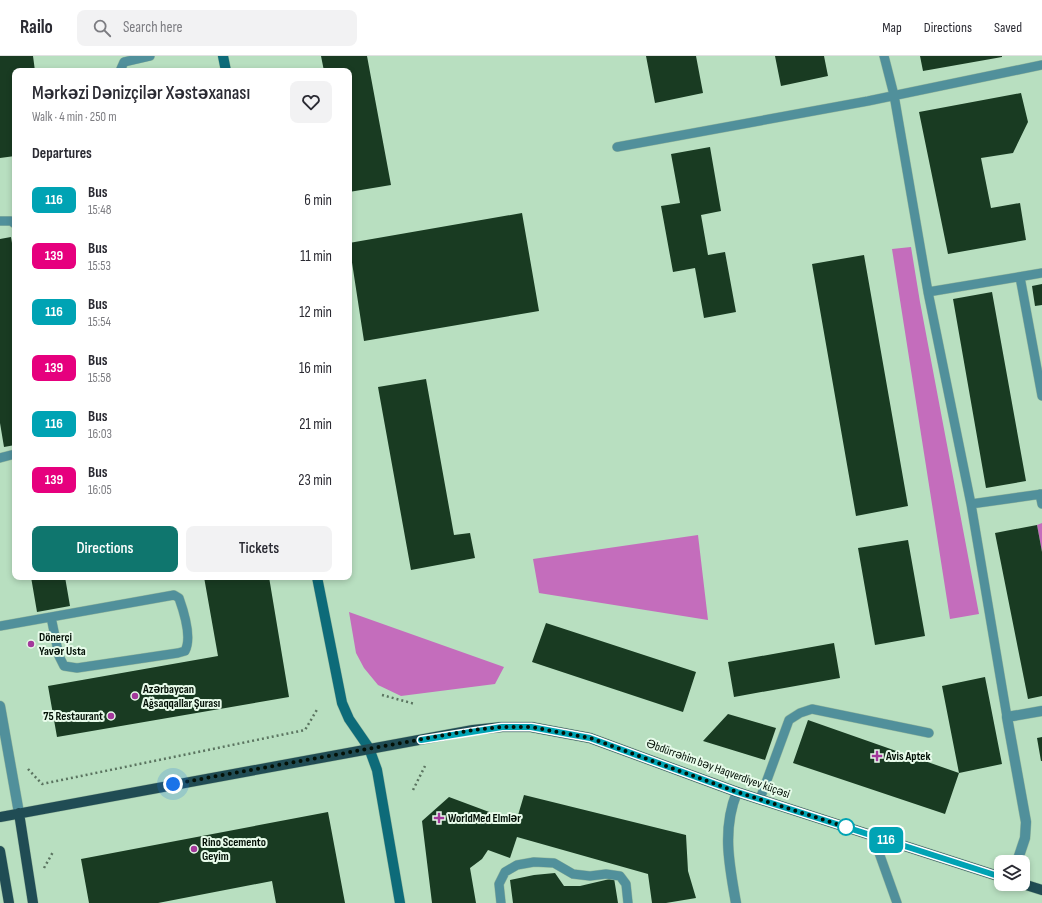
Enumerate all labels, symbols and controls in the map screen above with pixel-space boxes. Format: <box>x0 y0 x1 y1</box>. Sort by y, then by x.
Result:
search box <box>77 10 357 46</box>
text: Railo <box>20 16 53 39</box>
icon: search <box>91 17 113 39</box>
text: Search here <box>123 18 183 37</box>
text: Map <box>882 19 902 36</box>
text: Directions <box>924 19 972 36</box>
text: Saved <box>994 19 1022 36</box>
button: heart <box>290 81 332 123</box>
text: Mərkəzi Dənizçilər Xəstəxanası <box>32 82 250 105</box>
text: Walk · 4 min · 250 m <box>32 109 117 125</box>
text: Departures <box>32 144 92 163</box>
text: Bus <box>88 183 107 202</box>
text: 116 <box>45 191 63 208</box>
text: 6 min <box>304 191 332 210</box>
text: 15:48 <box>88 202 111 218</box>
text: Bus <box>88 239 107 258</box>
text: 139 <box>45 247 63 264</box>
text: 11 min <box>300 247 332 266</box>
text: 15:53 <box>88 258 111 274</box>
text: Bus <box>88 295 107 314</box>
text: 116 <box>45 303 63 320</box>
text: 12 min <box>299 303 332 322</box>
text: 15:54 <box>88 314 111 330</box>
text: Bus <box>88 351 107 370</box>
text: 139 <box>45 359 63 376</box>
text: 16 min <box>299 359 332 378</box>
text: 15:58 <box>88 370 111 386</box>
text: Bus <box>88 407 107 426</box>
text: 116 <box>45 415 63 432</box>
text: 21 min <box>299 415 332 434</box>
text: 16:03 <box>88 426 112 442</box>
text: Bus <box>88 463 107 482</box>
text: 139 <box>45 471 63 488</box>
text: 23 min <box>298 471 332 490</box>
text: 16:05 <box>88 482 112 498</box>
button: Directions <box>32 526 178 572</box>
button: Tickets <box>186 526 332 572</box>
place label: Dönerçi Yavər Usta <box>39 630 86 659</box>
marker: Dönerçi Yavər Usta <box>26 639 36 649</box>
place label: Azərbaycan Ağsaqqallar Şurası <box>142 682 220 711</box>
marker: Azərbaycan Ağsaqqallar Şurası <box>130 691 140 701</box>
place label: 75 Restaurant <box>43 709 103 724</box>
marker: 75 Restaurant <box>106 711 116 721</box>
street label: Əbdürrəhim bəy Haqverdiyev küçəsi <box>644 736 792 802</box>
place label: Avis Aptek <box>885 749 931 764</box>
marker: Avis Aptek <box>871 750 883 762</box>
your location <box>163 774 183 794</box>
place label: WorldMed Elmlər <box>448 811 521 826</box>
marker: WorldMed Elmlər <box>433 812 445 824</box>
unlabelled marker <box>837 818 855 836</box>
line badge: 116 <box>863 827 909 853</box>
text: 116 <box>877 831 895 848</box>
place label: Rino Scemento Geyim <box>202 835 266 864</box>
marker: Rino Scemento Geyim <box>189 844 199 854</box>
map controls <box>994 855 1030 891</box>
button: layers <box>994 855 1030 891</box>

